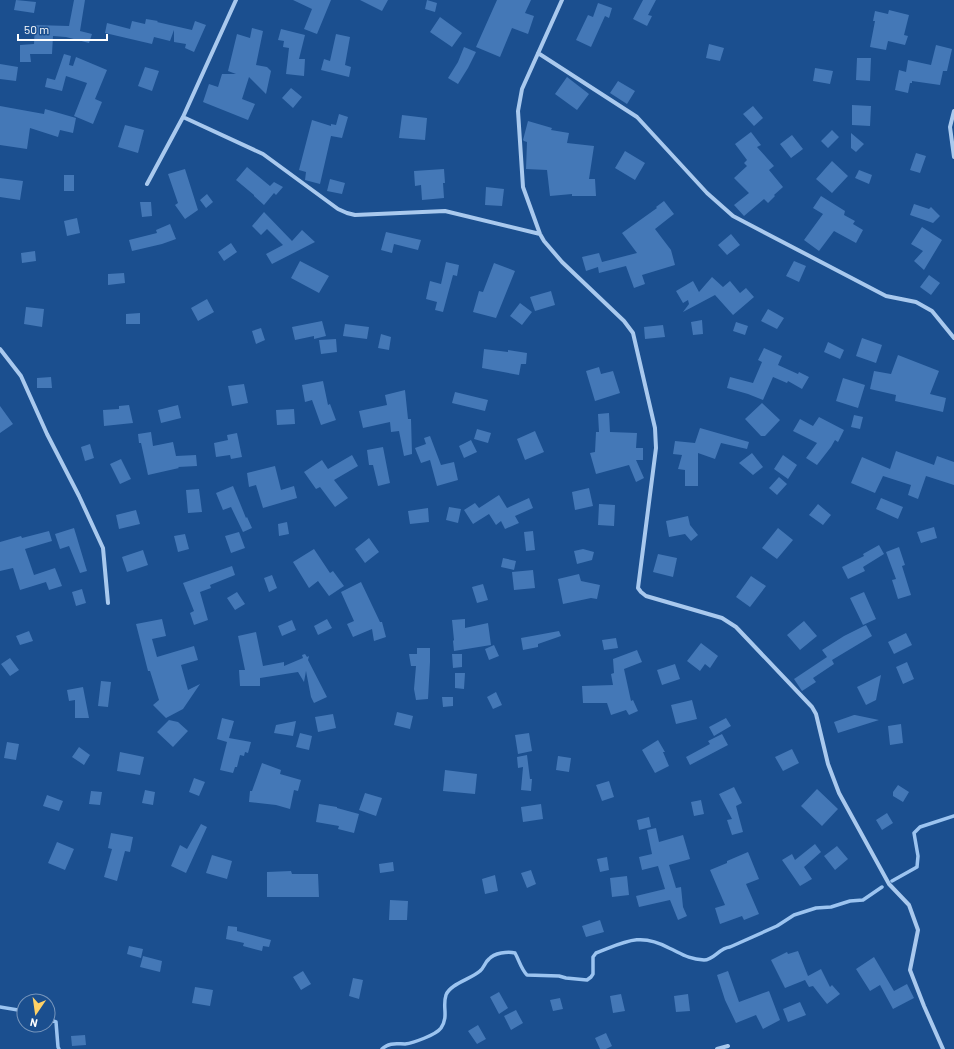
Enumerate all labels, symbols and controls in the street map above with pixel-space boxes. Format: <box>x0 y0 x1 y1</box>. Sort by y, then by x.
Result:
scale bar <box>18 16 107 42</box>
text: 50 m <box>24 22 49 36</box>
north arrow <box>16 993 56 1033</box>
text: N <box>29 1016 39 1030</box>

